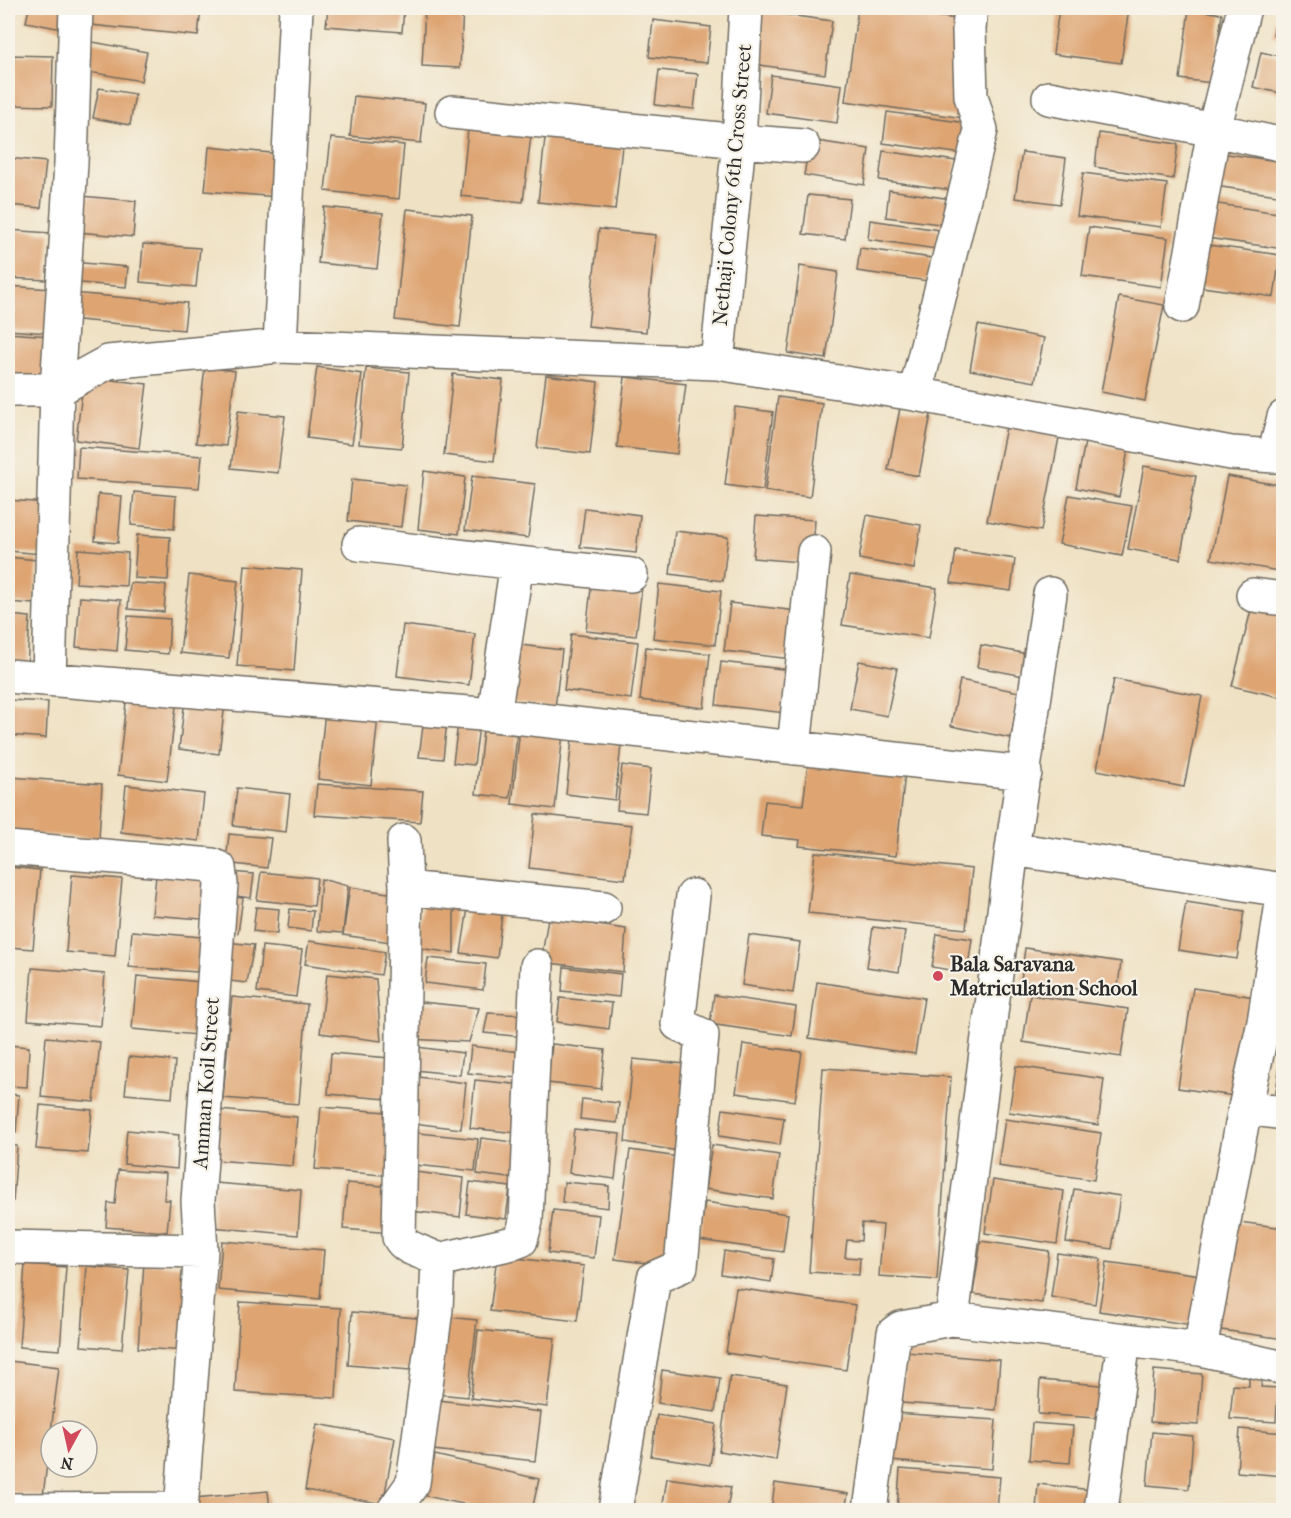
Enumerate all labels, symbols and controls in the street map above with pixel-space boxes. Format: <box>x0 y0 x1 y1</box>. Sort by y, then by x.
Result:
street label: Nethaji Colony 6th Cross Street <box>708 42 756 327</box>
place label: Bala Saravana Matriculation School <box>949 952 1138 1000</box>
marker: Bala Saravana Matriculation School <box>931 969 945 983</box>
street label: Amman Koil Street <box>188 996 224 1171</box>
north arrow <box>39 1419 99 1479</box>
text: N <box>59 1453 74 1474</box>

